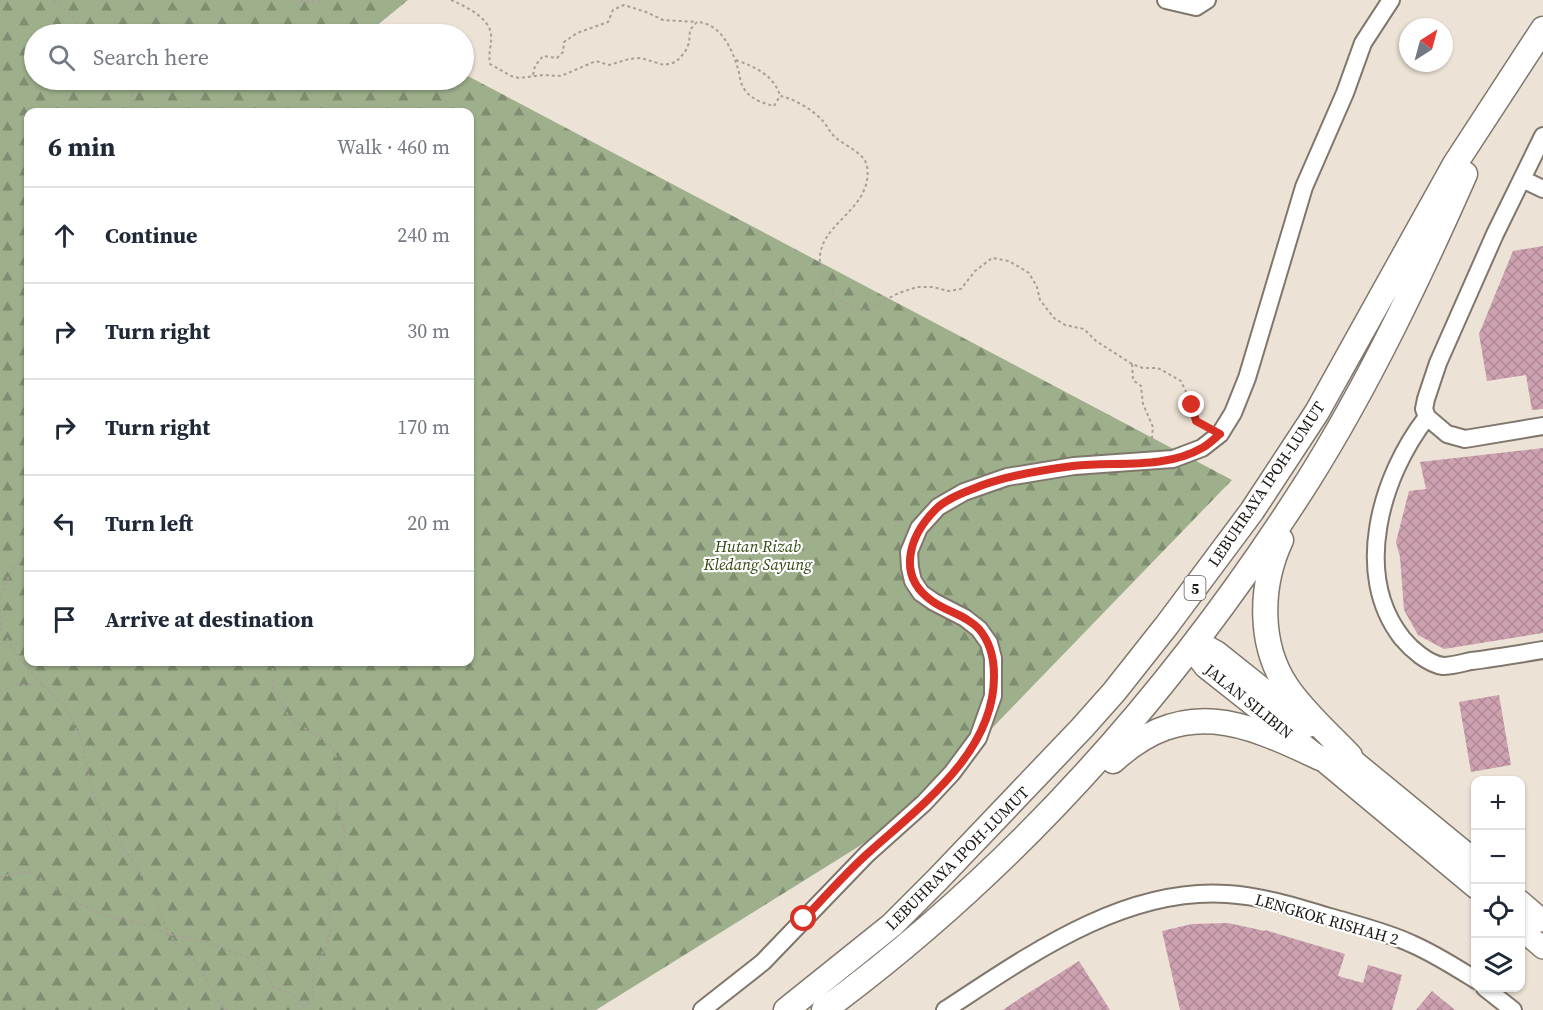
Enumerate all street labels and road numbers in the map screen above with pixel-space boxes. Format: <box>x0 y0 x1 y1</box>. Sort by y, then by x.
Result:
street label: LEBUHRAYA IPOH-LUMUT <box>1202 397 1330 571</box>
road number: 5 <box>1184 576 1206 600</box>
street label: JALAN SILIBIN <box>1199 658 1298 744</box>
street label: LEBUHRAYA IPOH-LUMUT <box>880 781 1034 935</box>
street label: LENGKOK RISHAH 2 <box>1253 888 1401 950</box>

